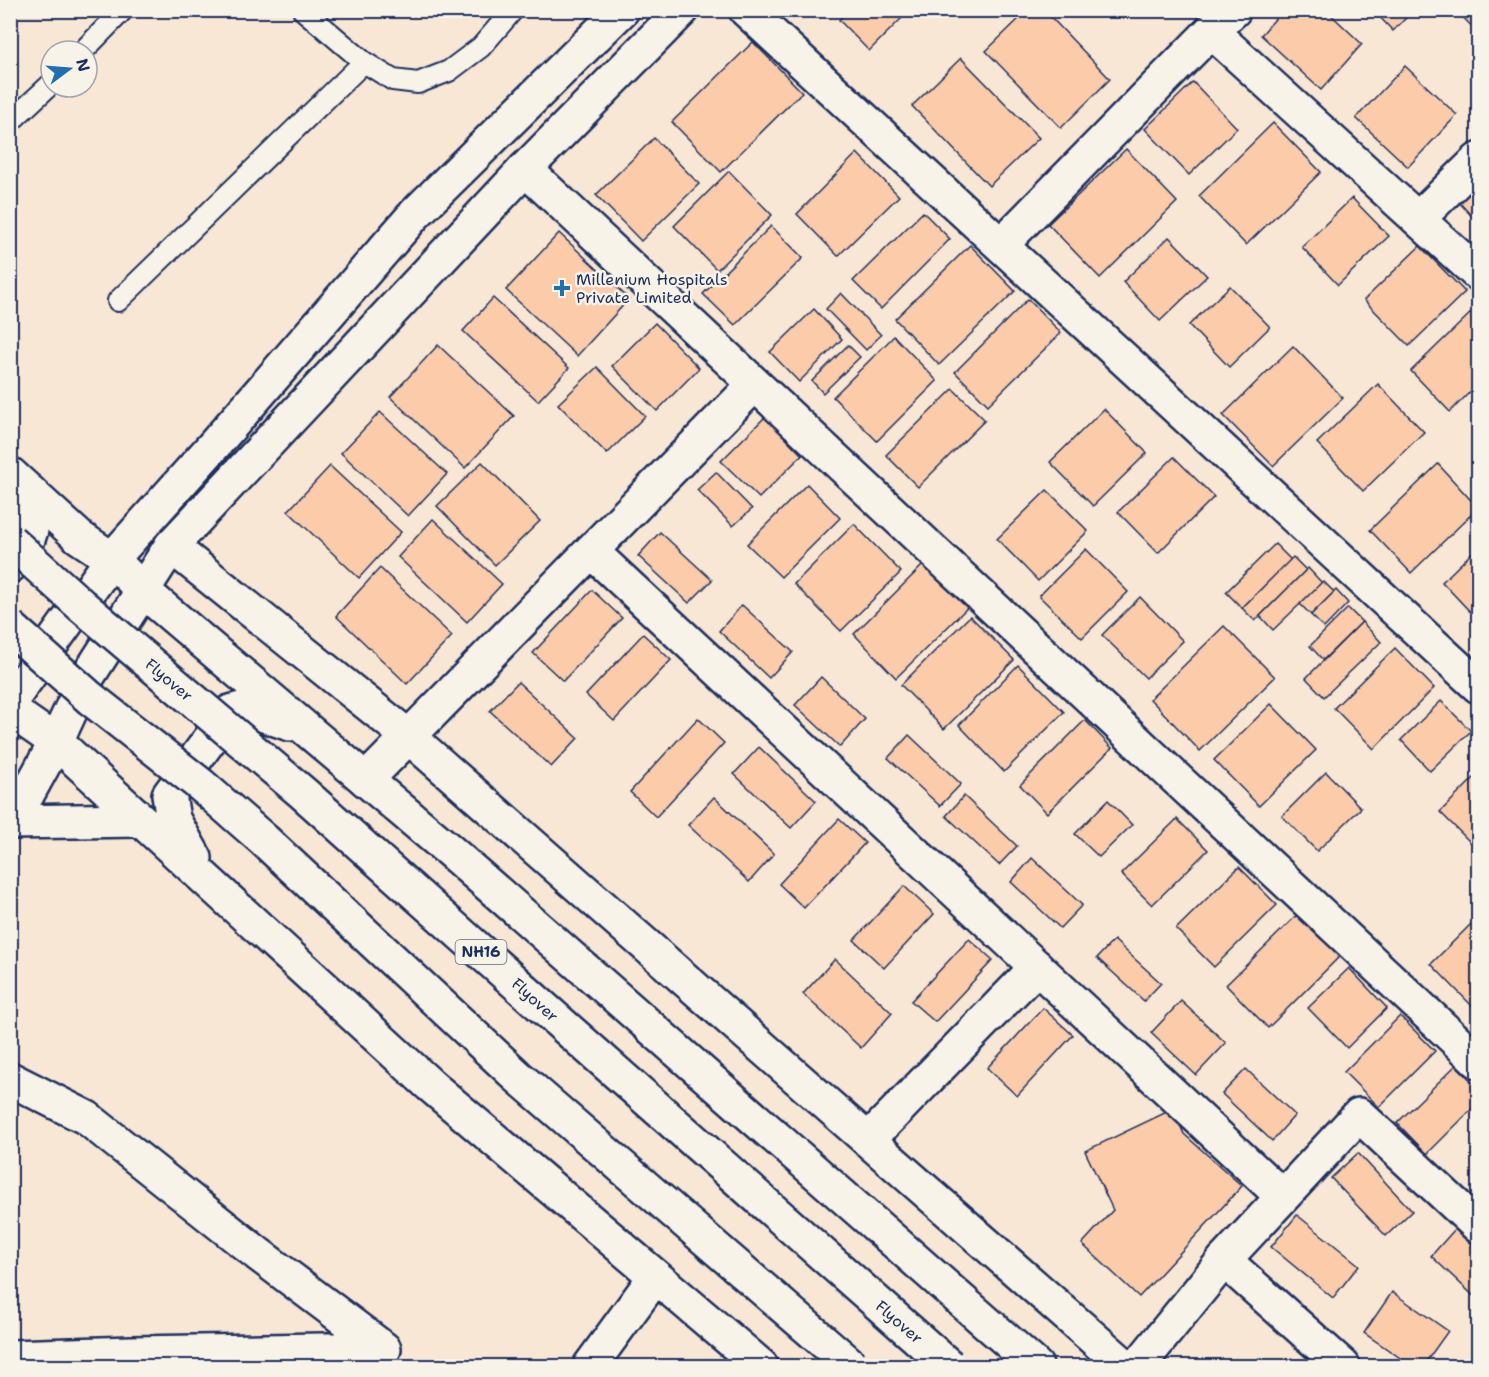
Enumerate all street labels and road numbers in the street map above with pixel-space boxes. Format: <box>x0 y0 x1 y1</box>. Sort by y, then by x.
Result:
street label: Flyover <box>141 654 197 706</box>
road number: NH16 <box>456 940 506 964</box>
street label: Flyover <box>507 973 563 1027</box>
street label: Flyover <box>871 1296 927 1348</box>

